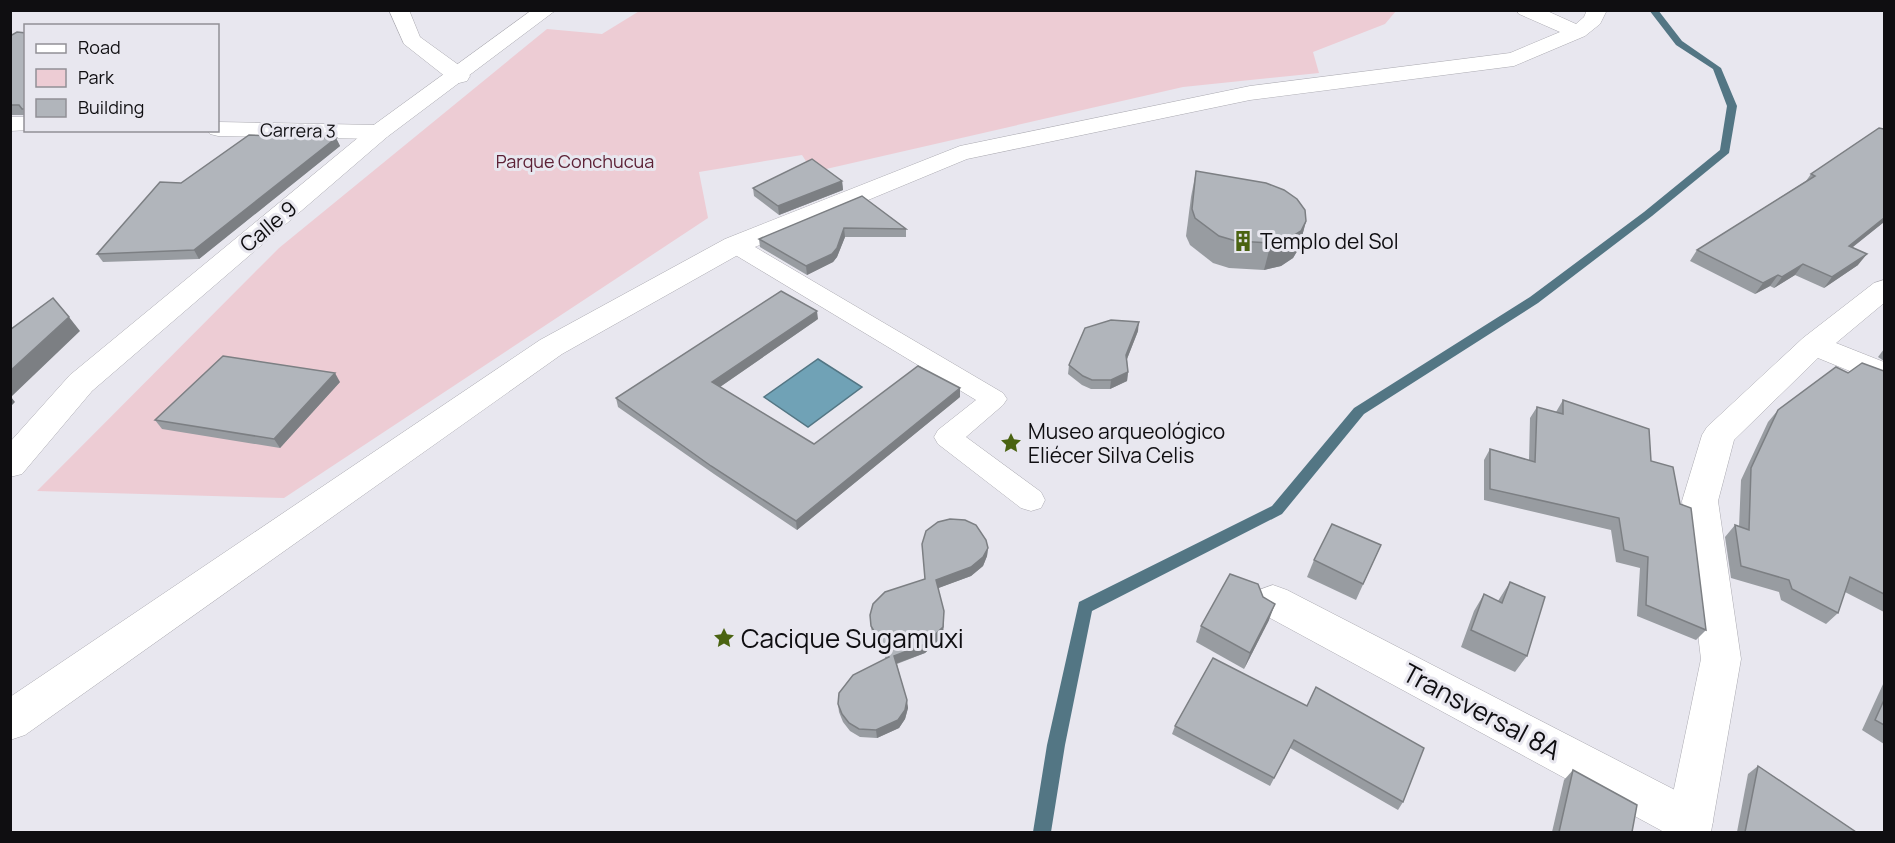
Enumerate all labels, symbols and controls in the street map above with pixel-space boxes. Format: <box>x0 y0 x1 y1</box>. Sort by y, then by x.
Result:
legend <box>24 24 219 132</box>
text: Road <box>78 35 121 59</box>
text: Park <box>78 65 115 89</box>
text: Building <box>78 95 144 119</box>
street label: Carrera 3 <box>260 117 336 143</box>
park label: Parque Conchucua <box>496 149 654 173</box>
street label: Calle 9 <box>234 194 302 258</box>
place label: Templo del Sol <box>1260 227 1399 255</box>
building icon: Templo del Sol <box>1231 229 1255 253</box>
place label: Museo arqueológico Eliécer Silva Celis <box>1028 417 1225 469</box>
place icon: Museo arqueológico Eliécer Silva Celis <box>999 431 1023 455</box>
place label: Cacique Sugamuxi <box>741 620 964 656</box>
place icon: Cacique Sugamuxi <box>712 626 736 650</box>
street label: Transversal 8A <box>1397 654 1567 768</box>

